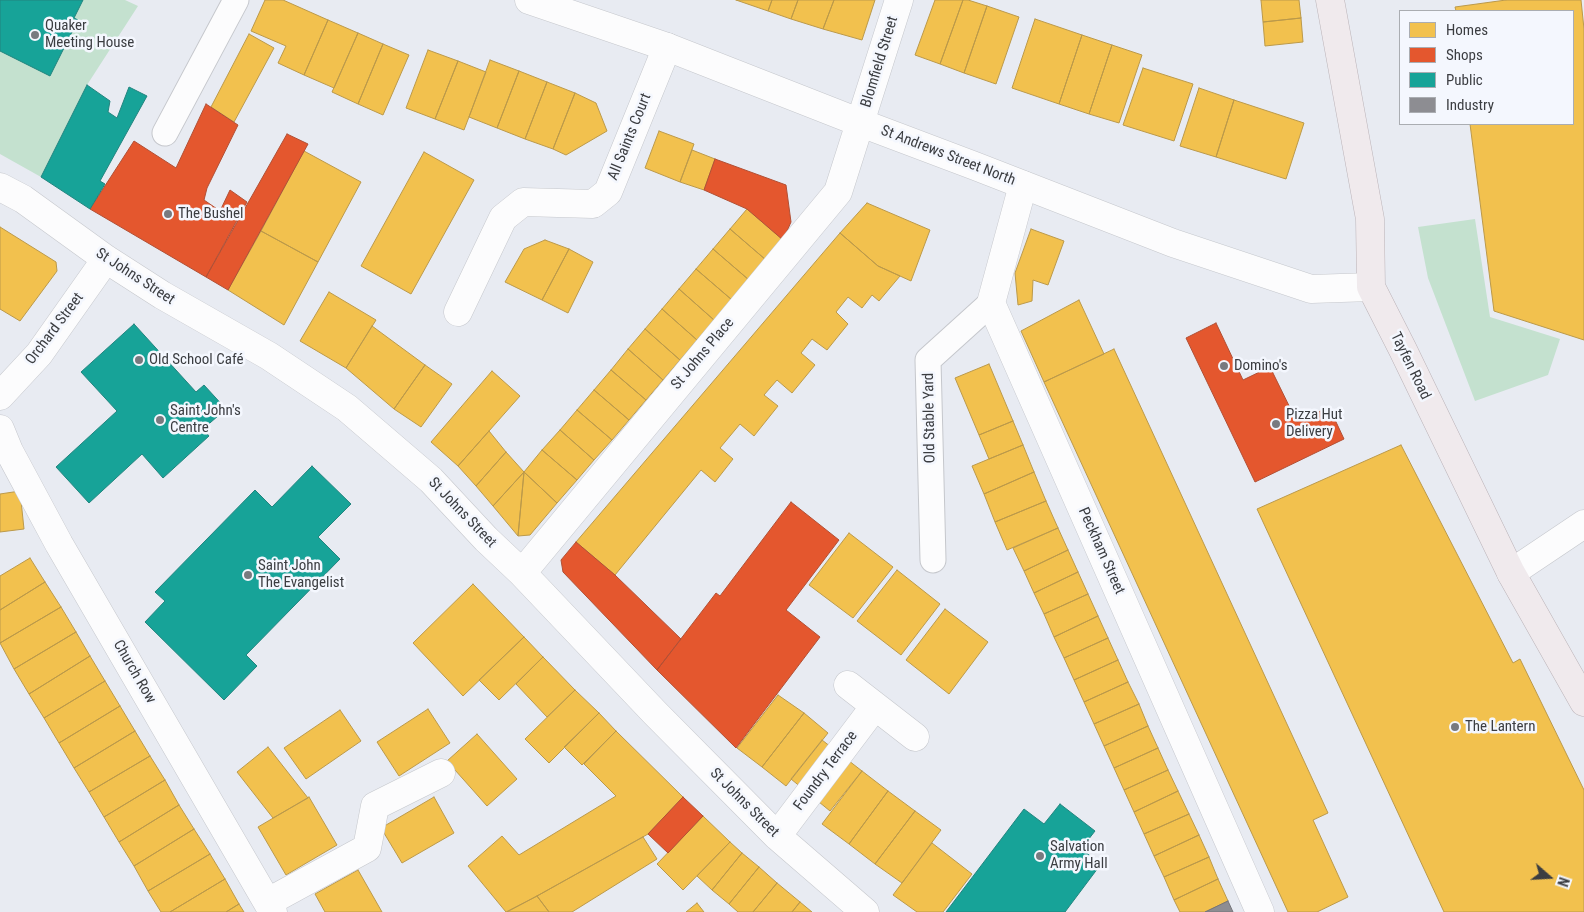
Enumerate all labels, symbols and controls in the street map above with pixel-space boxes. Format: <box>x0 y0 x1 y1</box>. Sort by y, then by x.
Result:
legend <box>1399 10 1574 125</box>
street label: Blomfield Street <box>858 14 902 110</box>
place label: Quaker Meeting House <box>45 17 134 52</box>
text: Homes <box>1446 21 1488 39</box>
marker: Quaker Meeting House <box>29 29 41 41</box>
text: Shops <box>1446 46 1483 64</box>
text: Public <box>1446 71 1483 89</box>
street label: All Saints Court <box>604 91 656 183</box>
text: Industry <box>1446 96 1494 114</box>
street label: St Andrews Street North <box>878 122 1018 190</box>
place label: The Bushel <box>178 205 244 223</box>
marker: The Bushel <box>162 208 174 220</box>
street label: St Johns Street <box>92 245 178 309</box>
street label: Orchard Street <box>22 290 88 368</box>
street label: St Johns Place <box>668 314 738 394</box>
street label: Tayfen Road <box>1386 329 1434 403</box>
place label: Old School Café <box>149 351 244 369</box>
marker: Old School Café <box>133 354 145 366</box>
place label: Domino's <box>1234 357 1288 375</box>
marker: Domino's <box>1218 360 1230 372</box>
street label: Old Stable Yard <box>920 373 940 463</box>
place label: Saint John's Centre <box>170 402 241 437</box>
place label: Pizza Hut Delivery <box>1286 406 1343 441</box>
marker: Saint John's Centre <box>154 414 166 426</box>
marker: Pizza Hut Delivery <box>1270 418 1282 430</box>
street label: St Johns Street <box>424 474 500 552</box>
street label: Peckham Street <box>1074 505 1128 597</box>
place label: Saint John The Evangelist <box>258 557 344 592</box>
marker: Saint John The Evangelist <box>242 569 254 581</box>
street label: Church Row <box>109 637 159 707</box>
place label: The Lantern <box>1465 718 1535 736</box>
marker: The Lantern <box>1449 721 1461 733</box>
street label: Foundry Terrace <box>790 728 862 814</box>
street label: St Johns Street <box>706 765 782 841</box>
place label: Salvation Army Hall <box>1050 838 1108 873</box>
marker: Salvation Army Hall <box>1034 850 1046 862</box>
north arrow <box>1524 852 1574 902</box>
text: N <box>1554 875 1572 889</box>

